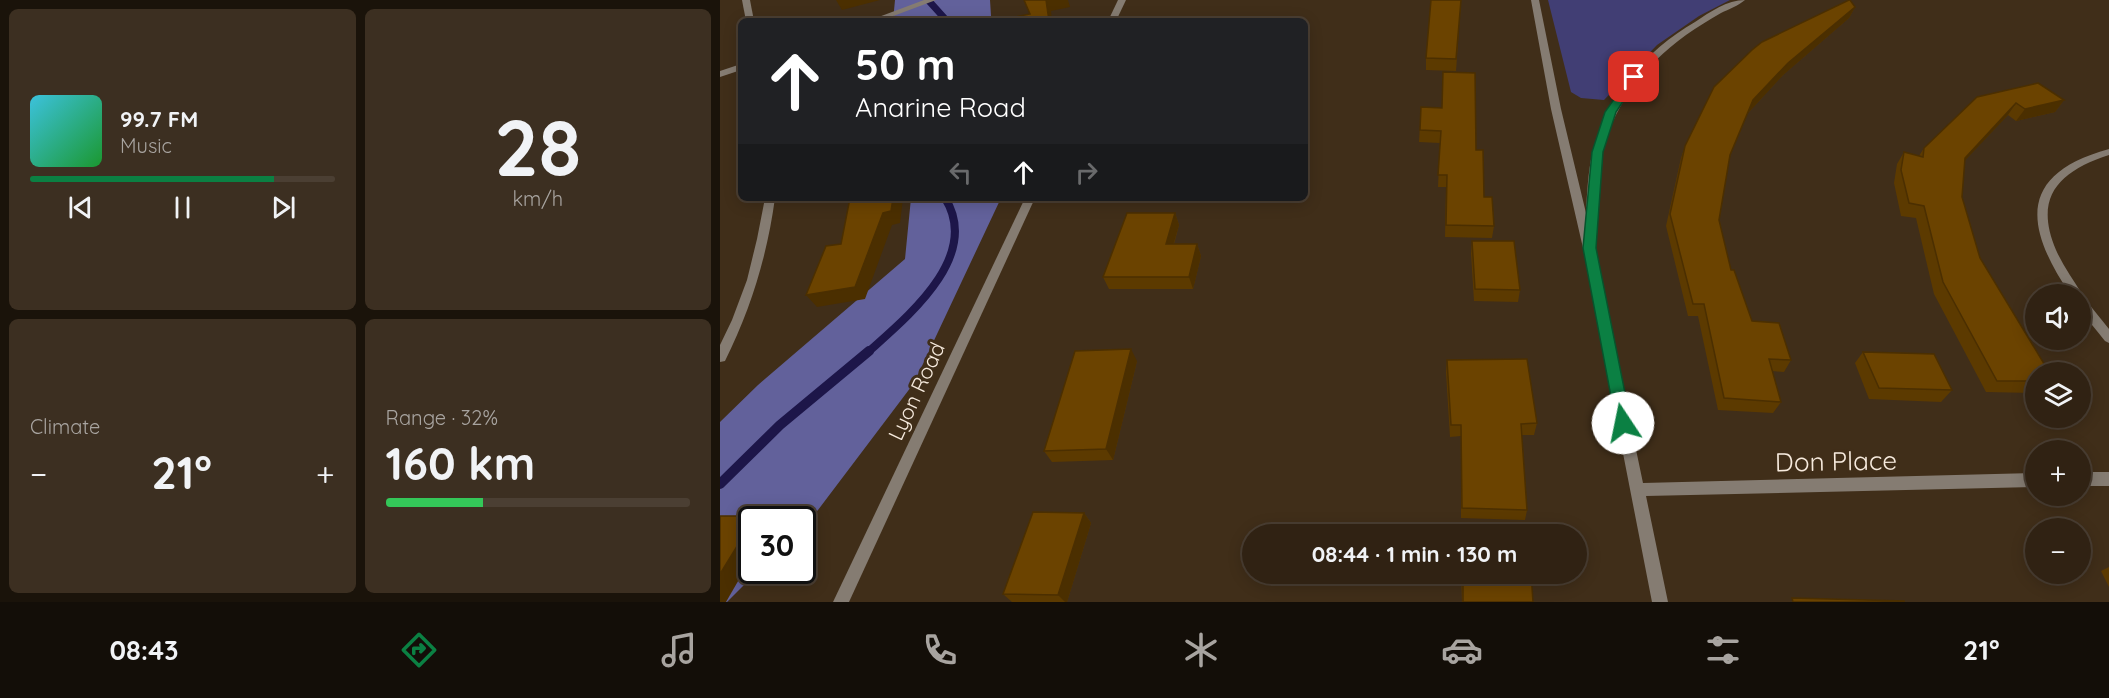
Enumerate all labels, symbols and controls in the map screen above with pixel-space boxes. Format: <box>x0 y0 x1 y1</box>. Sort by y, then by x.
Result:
text: 50 m <box>855 38 955 91</box>
icon: ahead <box>756 42 834 120</box>
pin <box>1608 51 1659 102</box>
icon: arrive <box>1617 60 1650 93</box>
text: Anarine Road <box>855 90 1026 124</box>
text: 28 <box>494 98 581 196</box>
text: 99.7 FM <box>120 105 198 133</box>
text: Music <box>120 133 172 158</box>
icon: left <box>944 156 977 189</box>
icon: ahead <box>1007 156 1040 189</box>
icon: right <box>1070 156 1103 189</box>
text: km/h <box>512 186 563 211</box>
icon: previous <box>64 191 97 224</box>
icon: pause <box>166 191 199 224</box>
icon: next <box>267 191 300 224</box>
map controls <box>2025 284 2091 584</box>
button: sound <box>2025 284 2091 350</box>
street label: Lyon Road <box>882 338 950 444</box>
button: layers <box>2025 362 2091 428</box>
position arrow <box>1591 391 1655 455</box>
text: Range · 32% <box>386 405 498 430</box>
text: Climate <box>30 414 100 439</box>
text: 160 km <box>386 435 535 491</box>
button: + <box>2025 440 2091 506</box>
street label: Don Place <box>1775 443 1897 479</box>
text: 21° <box>151 444 212 500</box>
text: − <box>30 453 47 494</box>
text: + <box>316 453 334 494</box>
speed limit sign: 30 <box>738 506 816 584</box>
button: − <box>2025 518 2091 584</box>
text: 08:44 · 1 min · 130 m <box>1312 540 1517 568</box>
icon: directions <box>398 629 440 671</box>
icon: music <box>658 629 700 671</box>
icon: phone <box>919 629 961 671</box>
icon: climate <box>1180 629 1222 671</box>
icon: car <box>1441 629 1483 671</box>
icon: filters <box>1702 629 1744 671</box>
text: 08:43 <box>109 633 179 667</box>
text: 21° <box>1963 633 2000 667</box>

